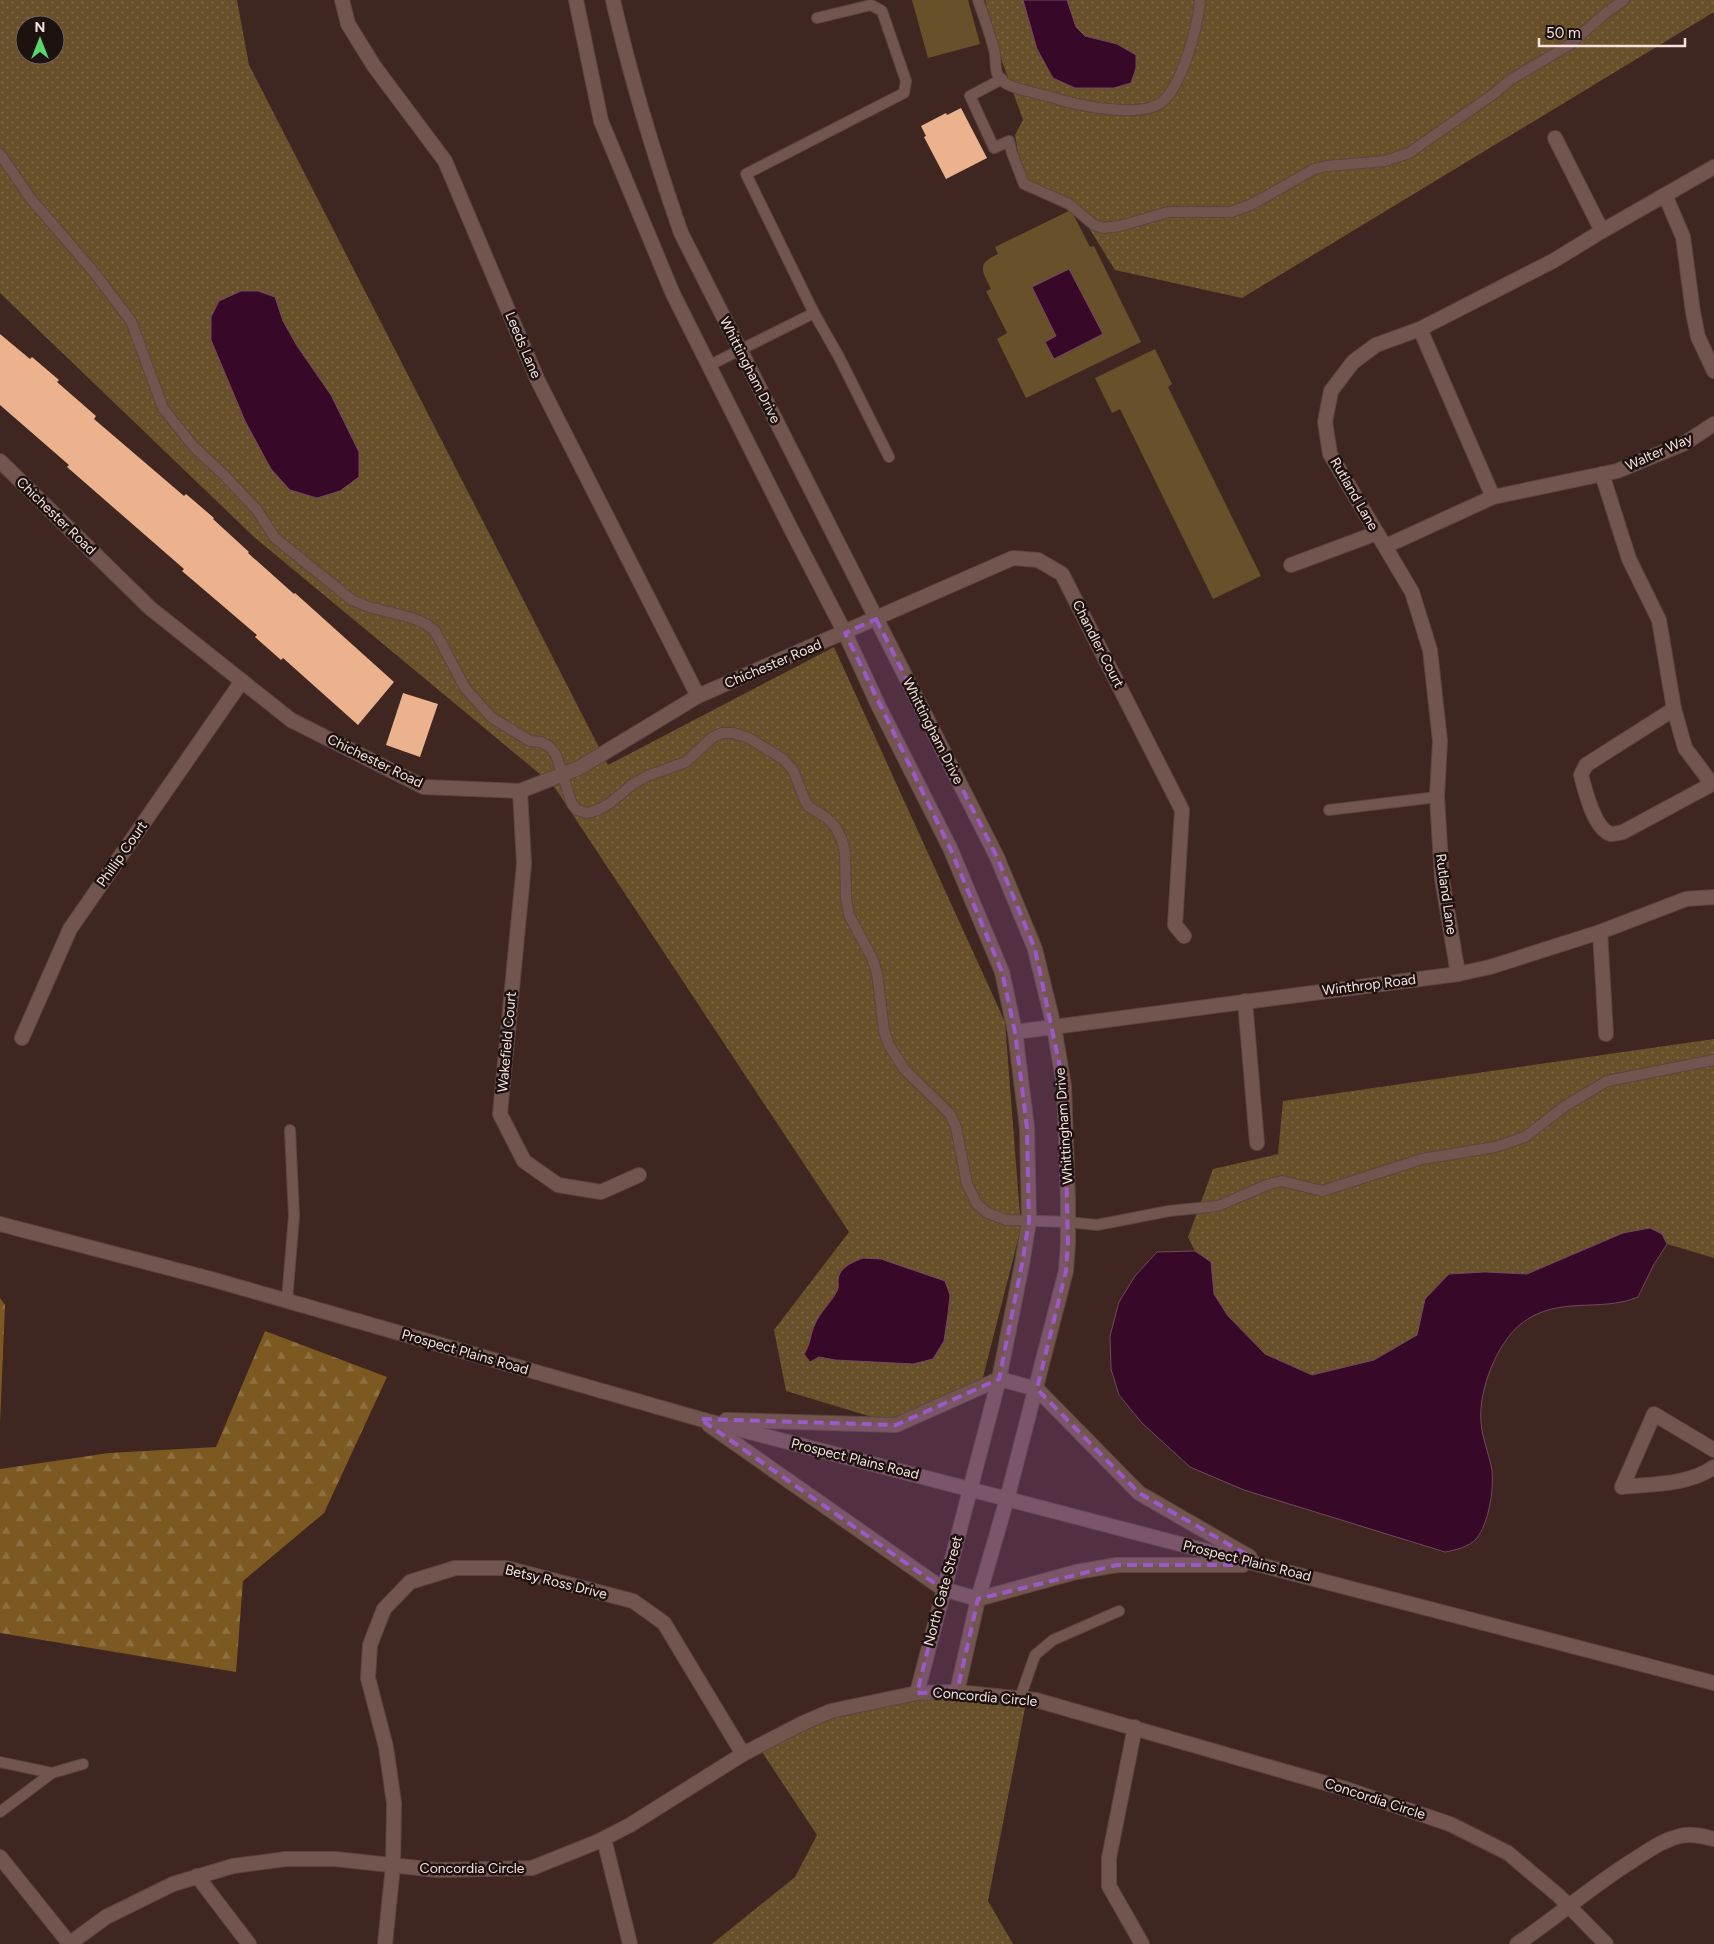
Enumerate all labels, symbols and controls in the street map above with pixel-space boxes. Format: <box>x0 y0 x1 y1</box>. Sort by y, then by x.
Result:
north arrow <box>15 15 65 65</box>
scale bar <box>1539 15 1685 47</box>
text: N <box>35 19 45 36</box>
text: 50 m <box>1546 24 1581 42</box>
street label: Leeds Lane <box>501 309 545 381</box>
street label: Whittingham Drive <box>716 314 784 426</box>
street label: Walter Way <box>1623 429 1696 474</box>
street label: Rutland Lane <box>1326 454 1382 534</box>
street label: Chichester Road <box>13 474 99 558</box>
street label: Chandler Court <box>1069 597 1127 691</box>
street label: Chichester Road <box>722 636 824 692</box>
street label: Whittingham Drive <box>899 675 967 787</box>
street label: Chichester Road <box>325 731 425 791</box>
street label: Phillip Court <box>93 818 151 890</box>
street label: Rutland Lane <box>1432 852 1460 936</box>
street label: Winthrop Road <box>1321 971 1417 999</box>
street label: Wakefield Court <box>494 991 520 1093</box>
street label: Whittingham Drive <box>1051 1067 1077 1185</box>
street label: Prospect Plains Road <box>400 1326 530 1378</box>
street label: Prospect Plains Road <box>789 1435 921 1483</box>
street label: North Gate Street <box>920 1534 966 1648</box>
street label: Prospect Plains Road <box>1181 1537 1313 1585</box>
street label: Betsy Ross Drive <box>503 1561 609 1603</box>
street label: Concordia Circle <box>932 1684 1038 1710</box>
street label: Concordia Circle <box>1323 1775 1428 1823</box>
street label: Concordia Circle <box>420 1860 525 1877</box>

